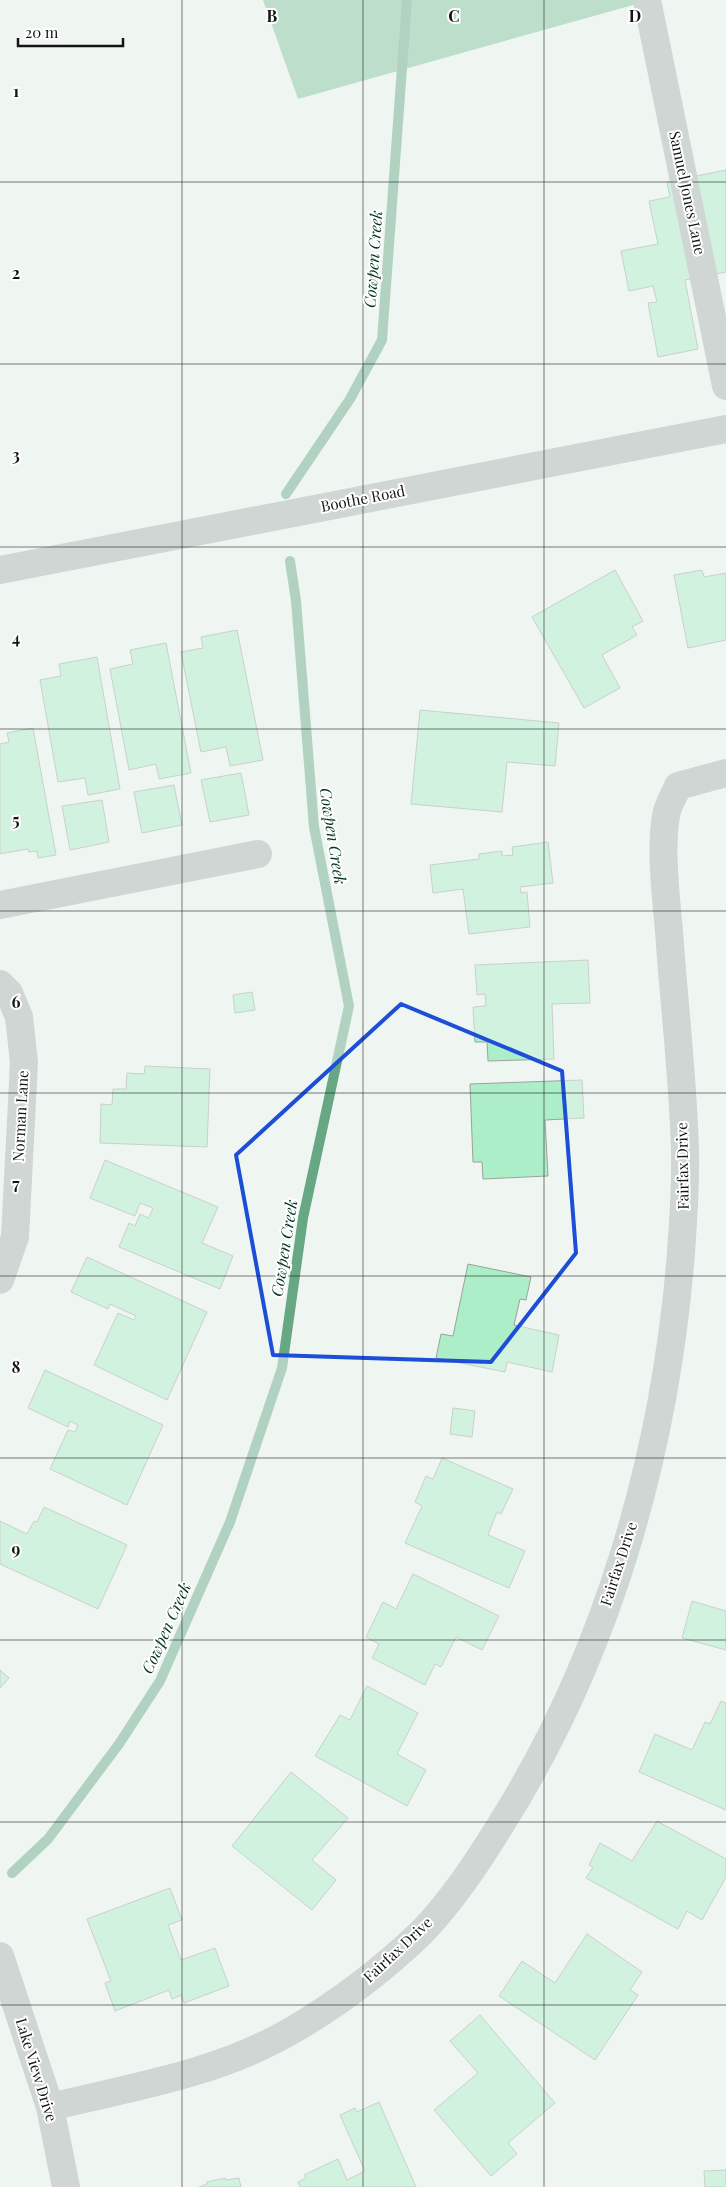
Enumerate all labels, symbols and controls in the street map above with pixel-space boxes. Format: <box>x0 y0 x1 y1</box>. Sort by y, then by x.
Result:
text: B <box>267 5 278 26</box>
text: C <box>448 5 460 26</box>
text: D <box>629 5 641 26</box>
scale bar <box>18 15 122 47</box>
text: 20 m <box>25 22 59 42</box>
text: 1 <box>13 80 19 101</box>
street label: Samuel Jones Lane <box>665 129 711 256</box>
water label: Cowpen Creek <box>359 210 386 308</box>
text: 2 <box>12 262 20 283</box>
text: 3 <box>12 444 20 465</box>
street label: Boothe Road <box>319 480 407 516</box>
text: 4 <box>12 627 20 648</box>
water label: Cowpen Creek <box>315 786 352 886</box>
text: 5 <box>12 809 20 830</box>
text: 6 <box>12 991 21 1012</box>
street label: Norman Lane <box>8 1070 32 1162</box>
street label: Fairfax Drive <box>671 1122 693 1210</box>
text: 7 <box>12 1173 20 1194</box>
water label: Cowpen Creek <box>265 1198 302 1298</box>
text: 8 <box>12 1356 21 1377</box>
street label: Fairfax Drive <box>595 1519 641 1608</box>
text: 9 <box>12 1538 21 1559</box>
water label: Cowpen Creek <box>136 1579 195 1677</box>
street label: Fairfax Drive <box>359 1912 436 1986</box>
street label: Lake View Drive <box>12 2015 62 2124</box>

